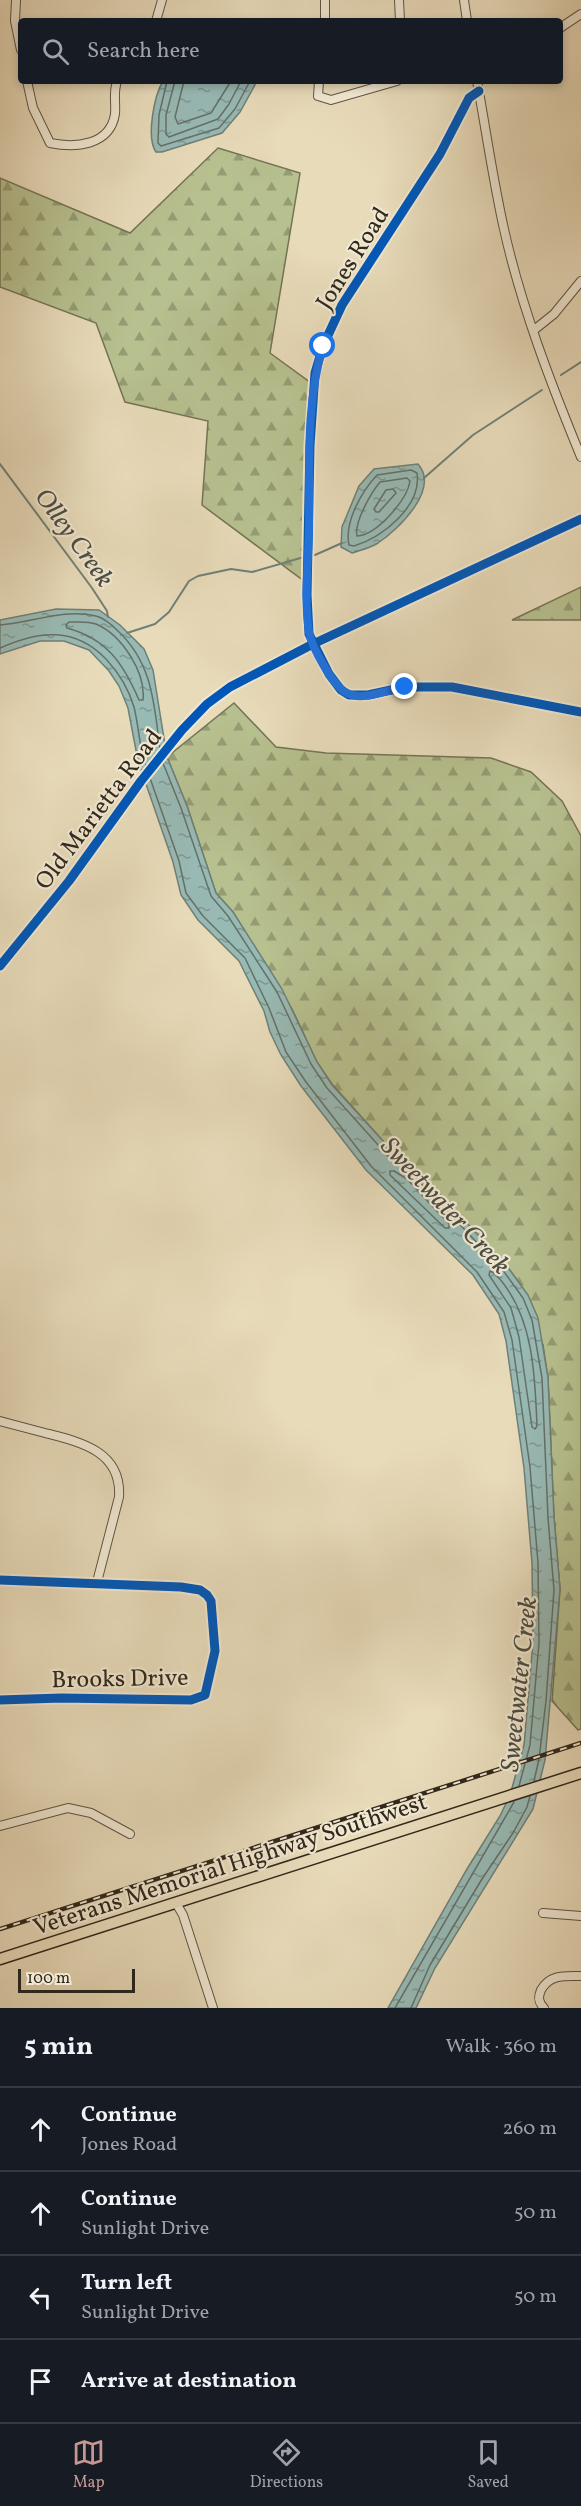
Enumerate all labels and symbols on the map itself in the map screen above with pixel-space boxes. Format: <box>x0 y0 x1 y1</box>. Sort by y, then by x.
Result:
street label: Jones Road <box>309 201 399 317</box>
route start <box>309 332 335 358</box>
water label: Olley Creek <box>25 481 122 595</box>
route end <box>391 673 417 699</box>
street label: Old Marietta Road <box>28 723 171 898</box>
water label: Sweetwater Creek <box>371 1130 518 1283</box>
water label: Sweetwater Creek <box>493 1595 547 1774</box>
street label: Brooks Drive <box>51 1662 189 1698</box>
street label: Veterans Memorial Highway Southwest <box>29 1786 432 1946</box>
scale bar <box>18 1966 135 1994</box>

